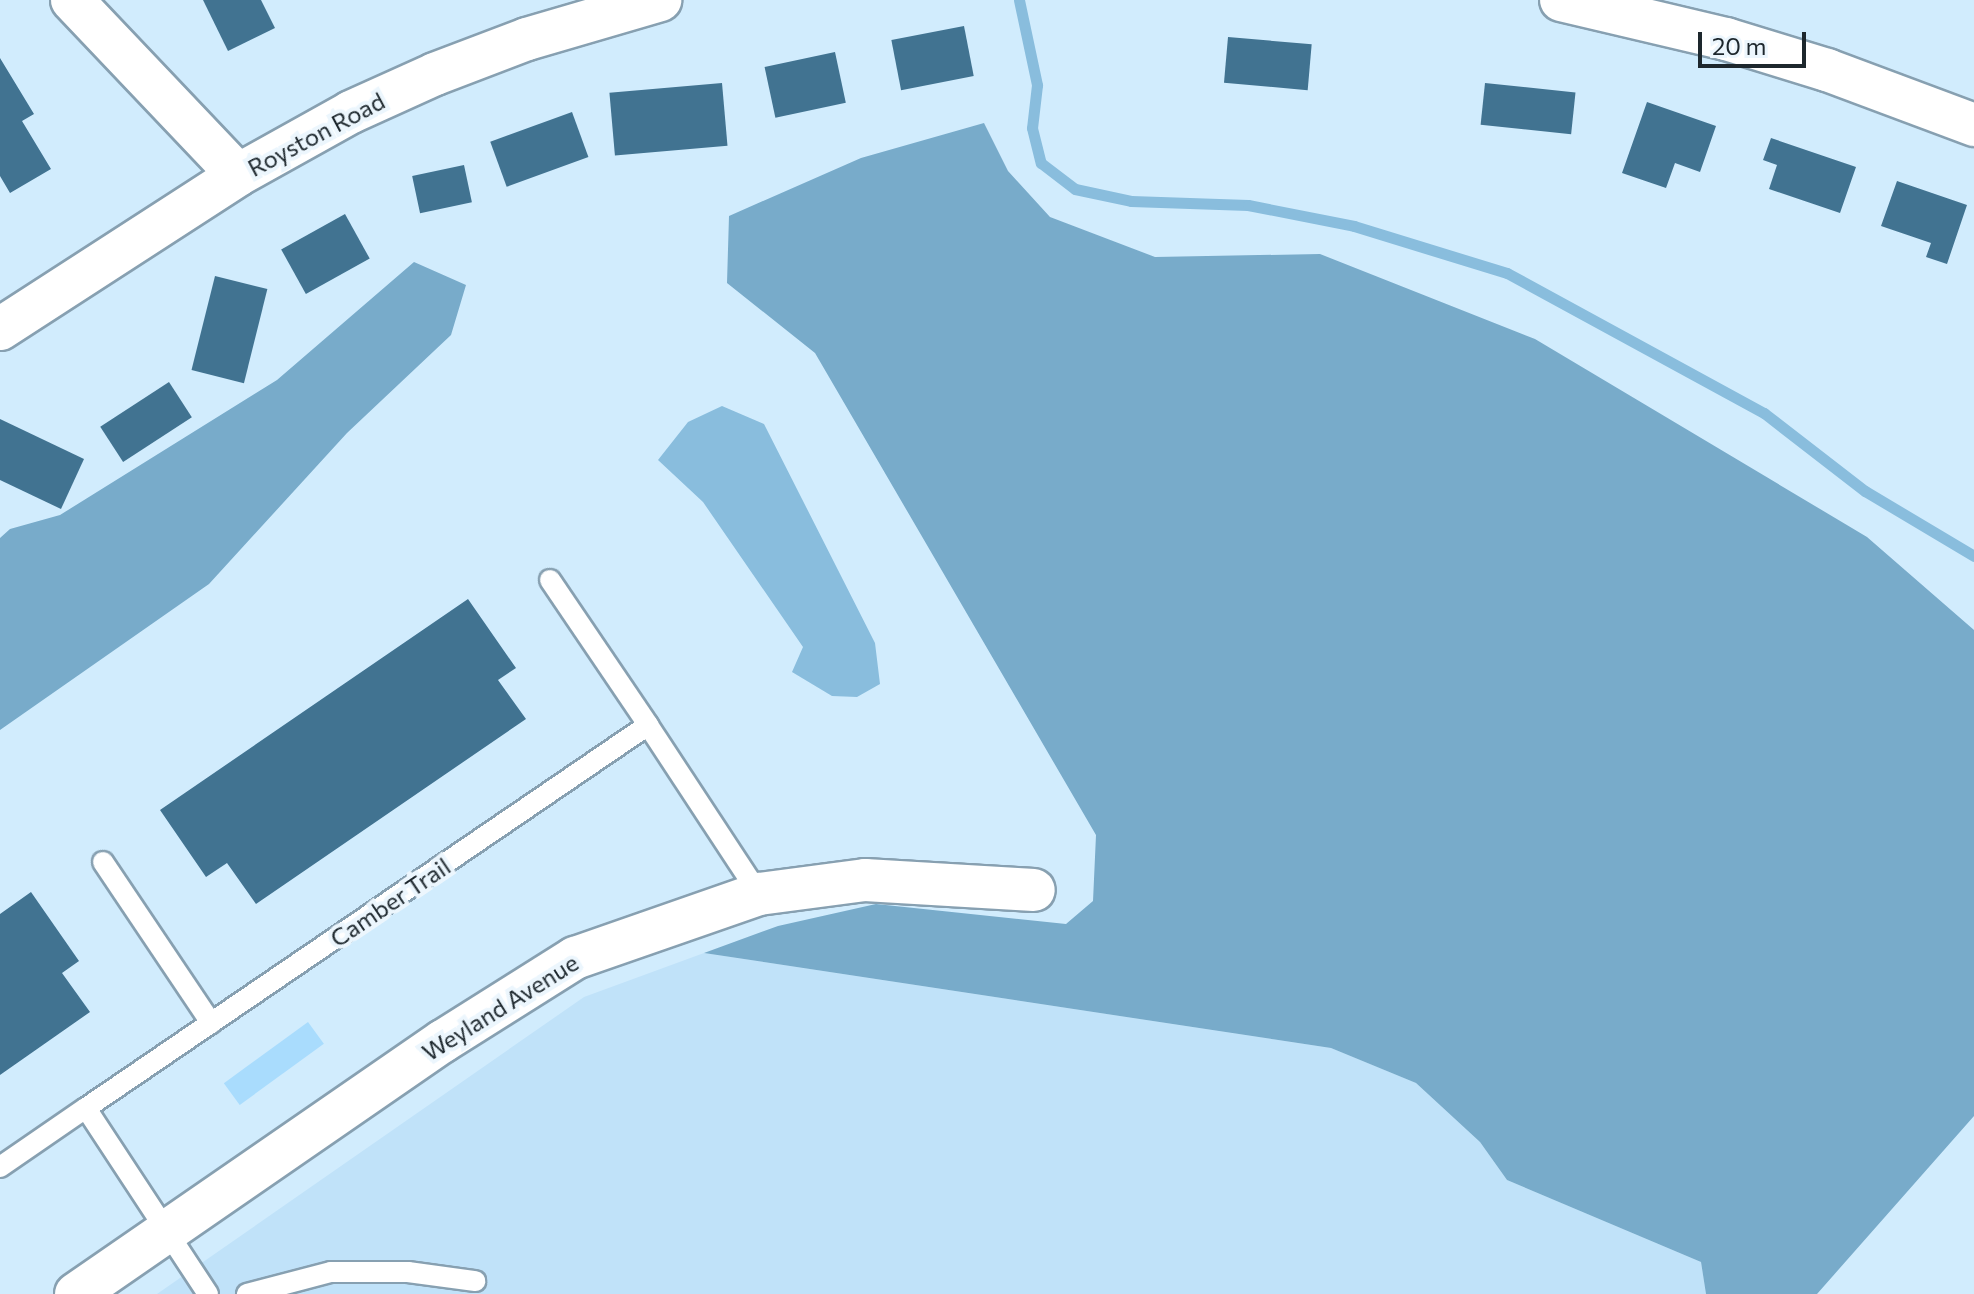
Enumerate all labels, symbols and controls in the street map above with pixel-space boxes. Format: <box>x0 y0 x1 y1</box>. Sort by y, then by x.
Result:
scale bar <box>1702 16 1810 66</box>
text: 20 m <box>1712 31 1766 60</box>
street label: Royston Road <box>243 86 389 182</box>
street label: Camber Trail <box>325 851 455 953</box>
street label: Weyland Avenue <box>417 948 583 1066</box>

